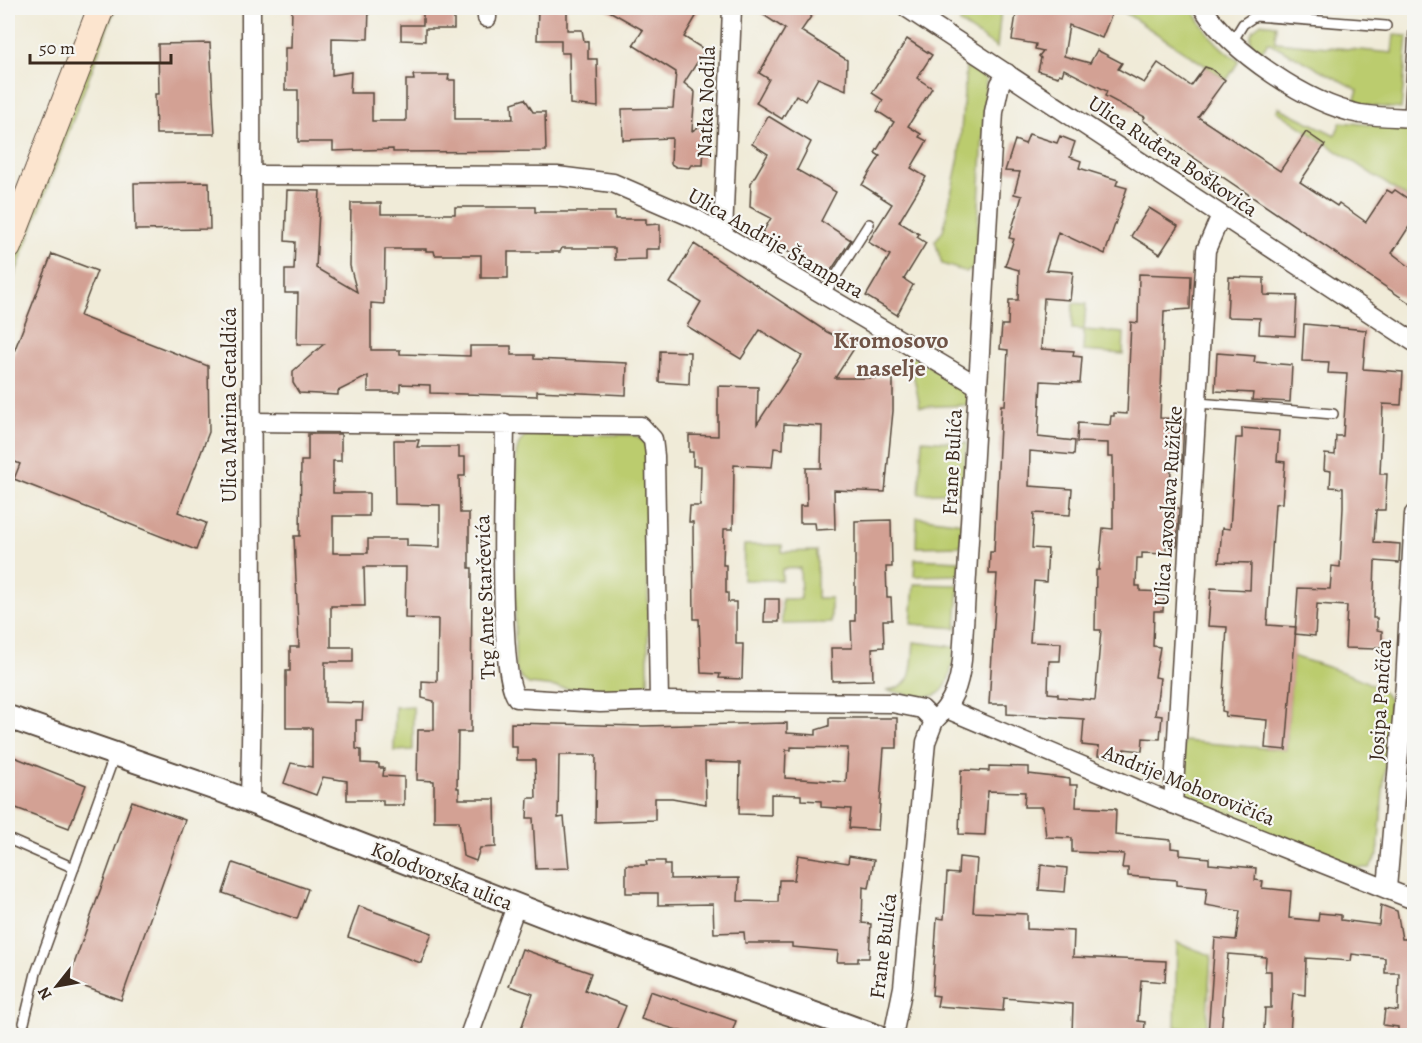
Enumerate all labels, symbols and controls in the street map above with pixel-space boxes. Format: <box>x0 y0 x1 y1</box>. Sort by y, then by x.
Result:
scale bar <box>30 27 171 65</box>
text: 50 m <box>39 36 75 60</box>
street label: Natka Nodila <box>690 45 722 159</box>
street label: Ulica Ruđera Boškovića <box>1083 89 1264 223</box>
street label: Ulica Andrije Štampara <box>683 181 869 305</box>
street label: Ulica Marina Getaldića <box>215 307 243 503</box>
district label: Kromosovo naselje <box>833 324 949 384</box>
street label: Ulica Lavoslava Ružičke <box>1147 405 1189 607</box>
street label: Frane Bulića <box>935 408 969 516</box>
street label: Trg Ante Starčevića <box>468 514 502 680</box>
street label: Josipa Pančića <box>1362 638 1398 762</box>
street label: Andrije Mohorovičića <box>1098 737 1279 832</box>
street label: Kolodvorska ulica <box>367 835 517 917</box>
street label: Frane Bulića <box>863 891 903 1001</box>
north arrow <box>27 956 87 1016</box>
text: N <box>32 982 57 1004</box>

